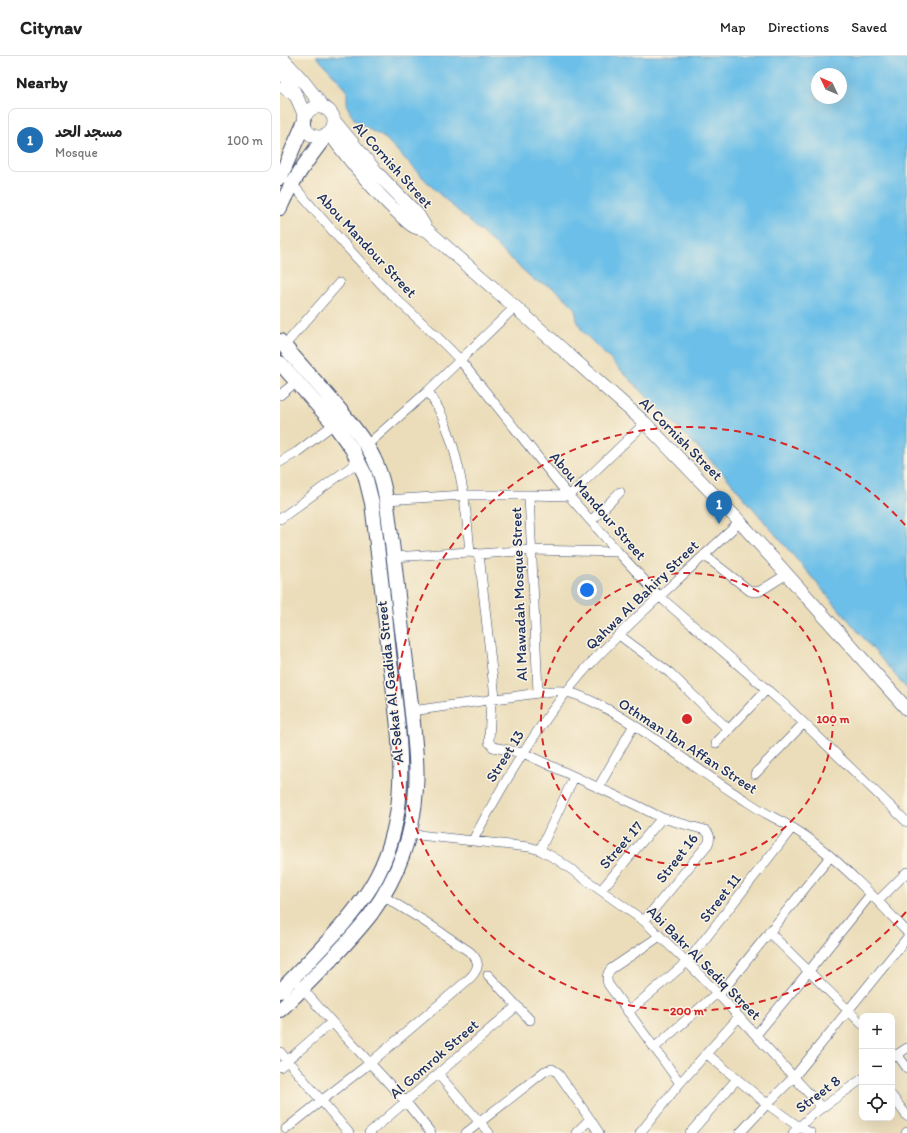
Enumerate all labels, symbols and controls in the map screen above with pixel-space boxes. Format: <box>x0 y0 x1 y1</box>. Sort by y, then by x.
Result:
text: Citynav <box>20 16 82 39</box>
text: Map <box>720 19 746 36</box>
text: Directions <box>768 19 829 36</box>
text: Saved <box>851 19 887 36</box>
north arrow <box>811 68 847 104</box>
text: Nearby <box>16 72 68 92</box>
street label: Al Cornish Street <box>349 118 437 212</box>
text: مسجد الحد <box>55 123 123 141</box>
text: 1 <box>27 133 33 148</box>
text: 100 m <box>227 133 263 148</box>
text: Mosque <box>55 145 98 160</box>
street label: Abou Mandour Street <box>313 189 421 302</box>
street label: Al Cornish Street <box>636 394 727 485</box>
street label: Abou Mandour Street <box>546 448 650 564</box>
pin: 1 <box>706 491 732 524</box>
street label: Al Mawadah Mosque Street <box>507 506 531 681</box>
street label: Qahwa Al Bahiry Street <box>582 536 702 654</box>
your location <box>577 580 597 600</box>
street label: Al Sekat Al Gadida Street <box>372 600 407 764</box>
street label: Othman Ibn Affan Street <box>615 694 761 798</box>
centre of rings <box>680 712 694 726</box>
text: 100 m <box>816 712 850 726</box>
street label: Street 13 <box>482 727 528 785</box>
street label: Street 17 <box>595 817 647 873</box>
street label: Street 16 <box>652 830 702 886</box>
street label: Street 11 <box>695 870 745 926</box>
street label: Abi Bakr Al Sediq Street <box>643 902 765 1024</box>
text: 200 m <box>670 1004 705 1018</box>
map controls <box>859 1013 895 1121</box>
button: + <box>859 1013 895 1049</box>
street label: Al Gomrok Street <box>386 1015 482 1103</box>
button: − <box>859 1049 895 1085</box>
street label: Street 8 <box>792 1071 844 1117</box>
button: locate <box>859 1085 895 1121</box>

